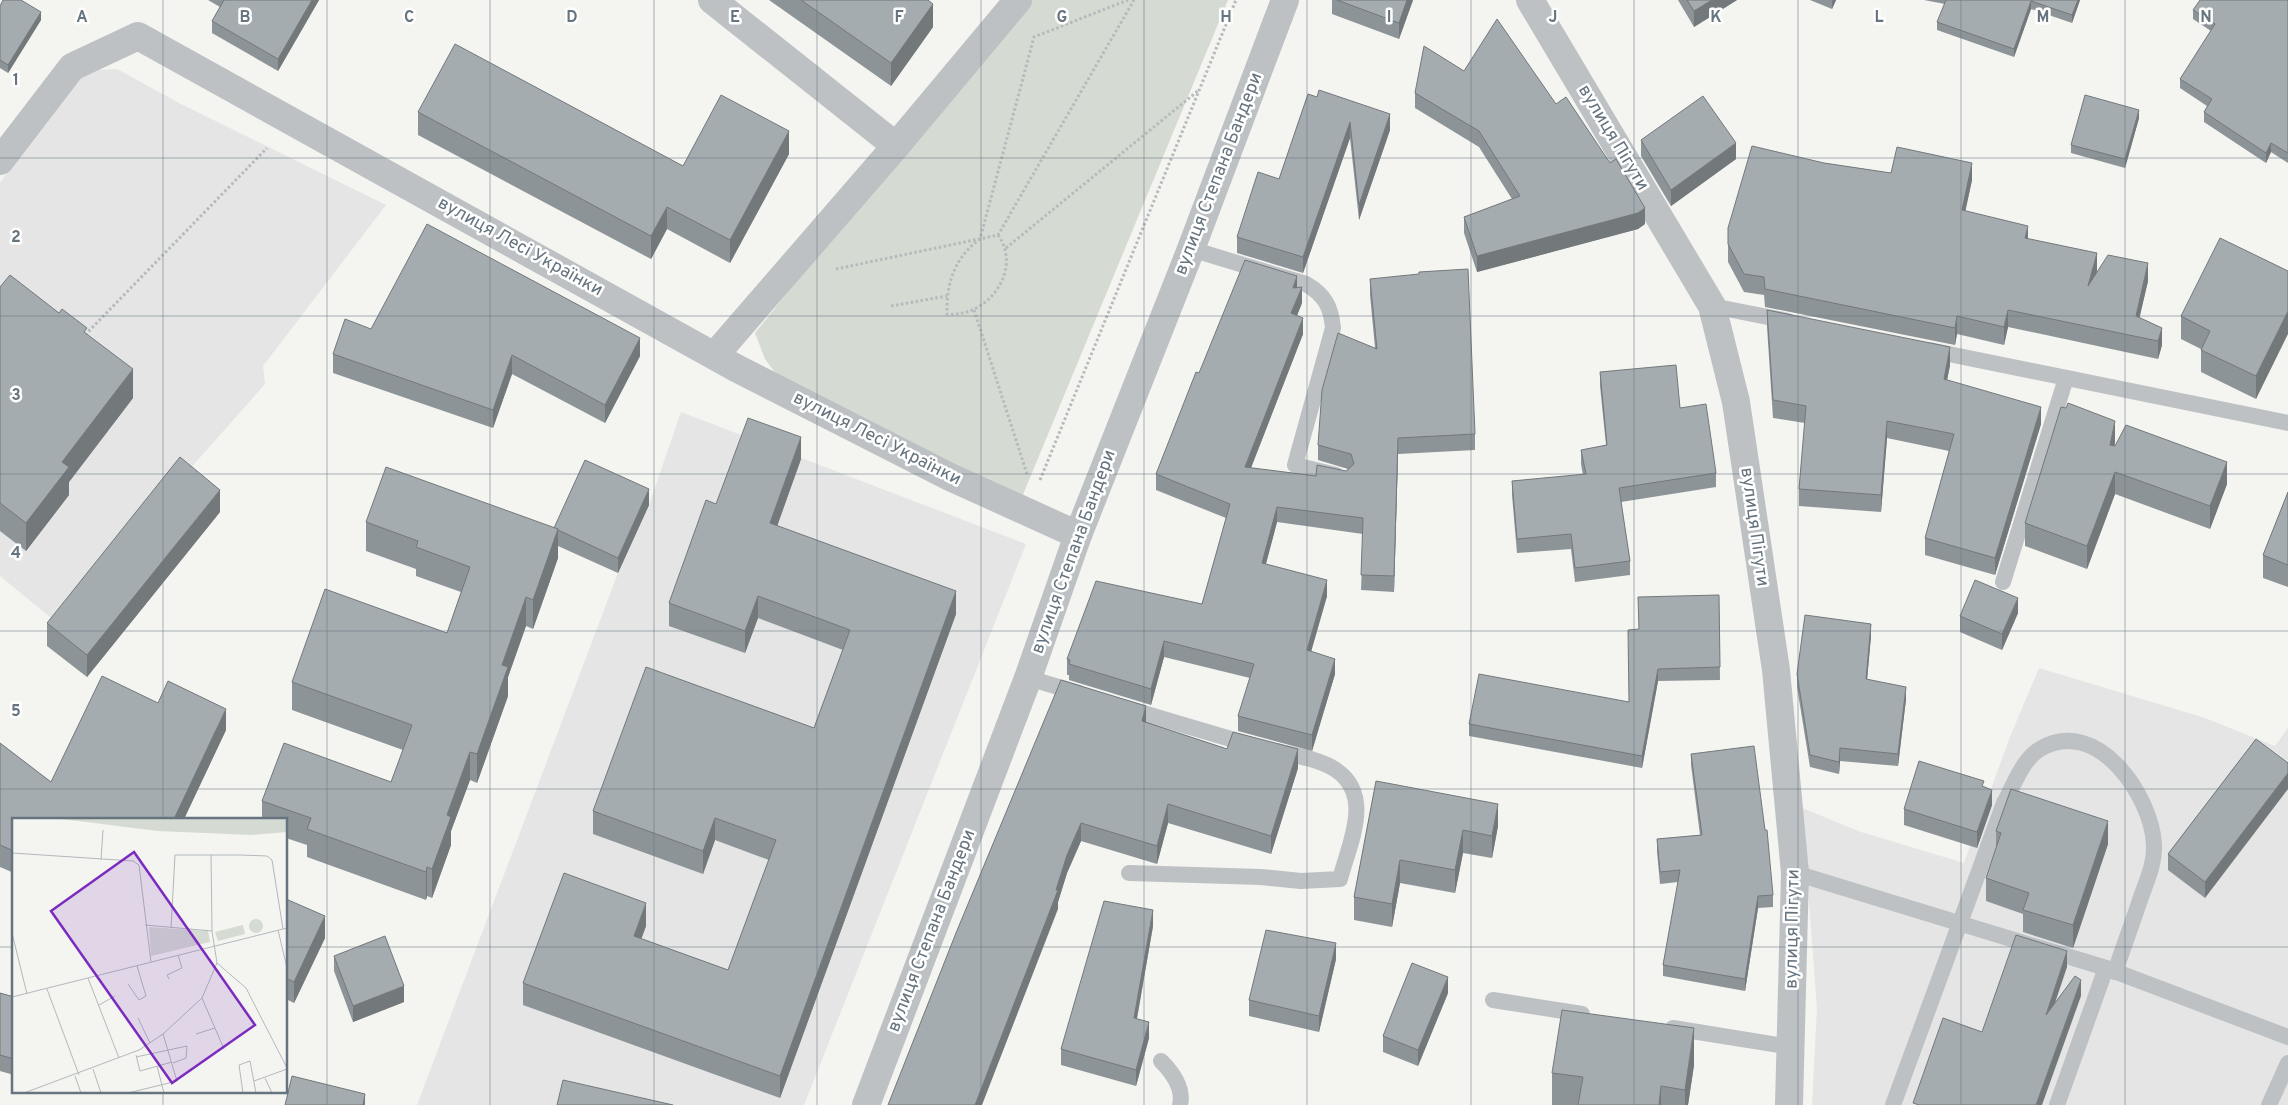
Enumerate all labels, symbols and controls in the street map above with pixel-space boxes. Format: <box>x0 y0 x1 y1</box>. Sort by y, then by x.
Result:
text: A <box>76 8 88 28</box>
text: B <box>239 8 251 28</box>
text: C <box>404 8 414 28</box>
text: D <box>566 8 578 28</box>
text: E <box>730 8 740 28</box>
text: F <box>894 8 904 28</box>
text: G <box>1057 8 1067 28</box>
text: H <box>1220 8 1232 28</box>
text: I <box>1387 8 1391 28</box>
text: J <box>1549 8 1557 28</box>
text: K <box>1710 8 1722 28</box>
text: L <box>1874 8 1884 28</box>
text: M <box>2037 8 2049 28</box>
text: N <box>2200 8 2212 28</box>
street label: вулиця Степана Бандери <box>1170 69 1268 279</box>
text: 1 <box>13 71 19 91</box>
street label: вулиця Пігути <box>1572 81 1654 195</box>
street label: вулиця Лесі Українки <box>433 192 607 302</box>
text: 2 <box>11 228 21 248</box>
text: 3 <box>11 386 21 406</box>
street label: вулиця Лесі Українки <box>789 387 965 491</box>
street label: вулиця Степана Бандери <box>1026 447 1122 657</box>
street label: вулиця Пігути <box>1734 466 1774 588</box>
text: 4 <box>11 544 21 564</box>
text: 5 <box>11 702 21 722</box>
inset map <box>12 818 288 1092</box>
street label: вулиця Степана Бандери <box>883 826 981 1036</box>
street label: вулиця Пігути <box>1780 869 1806 989</box>

